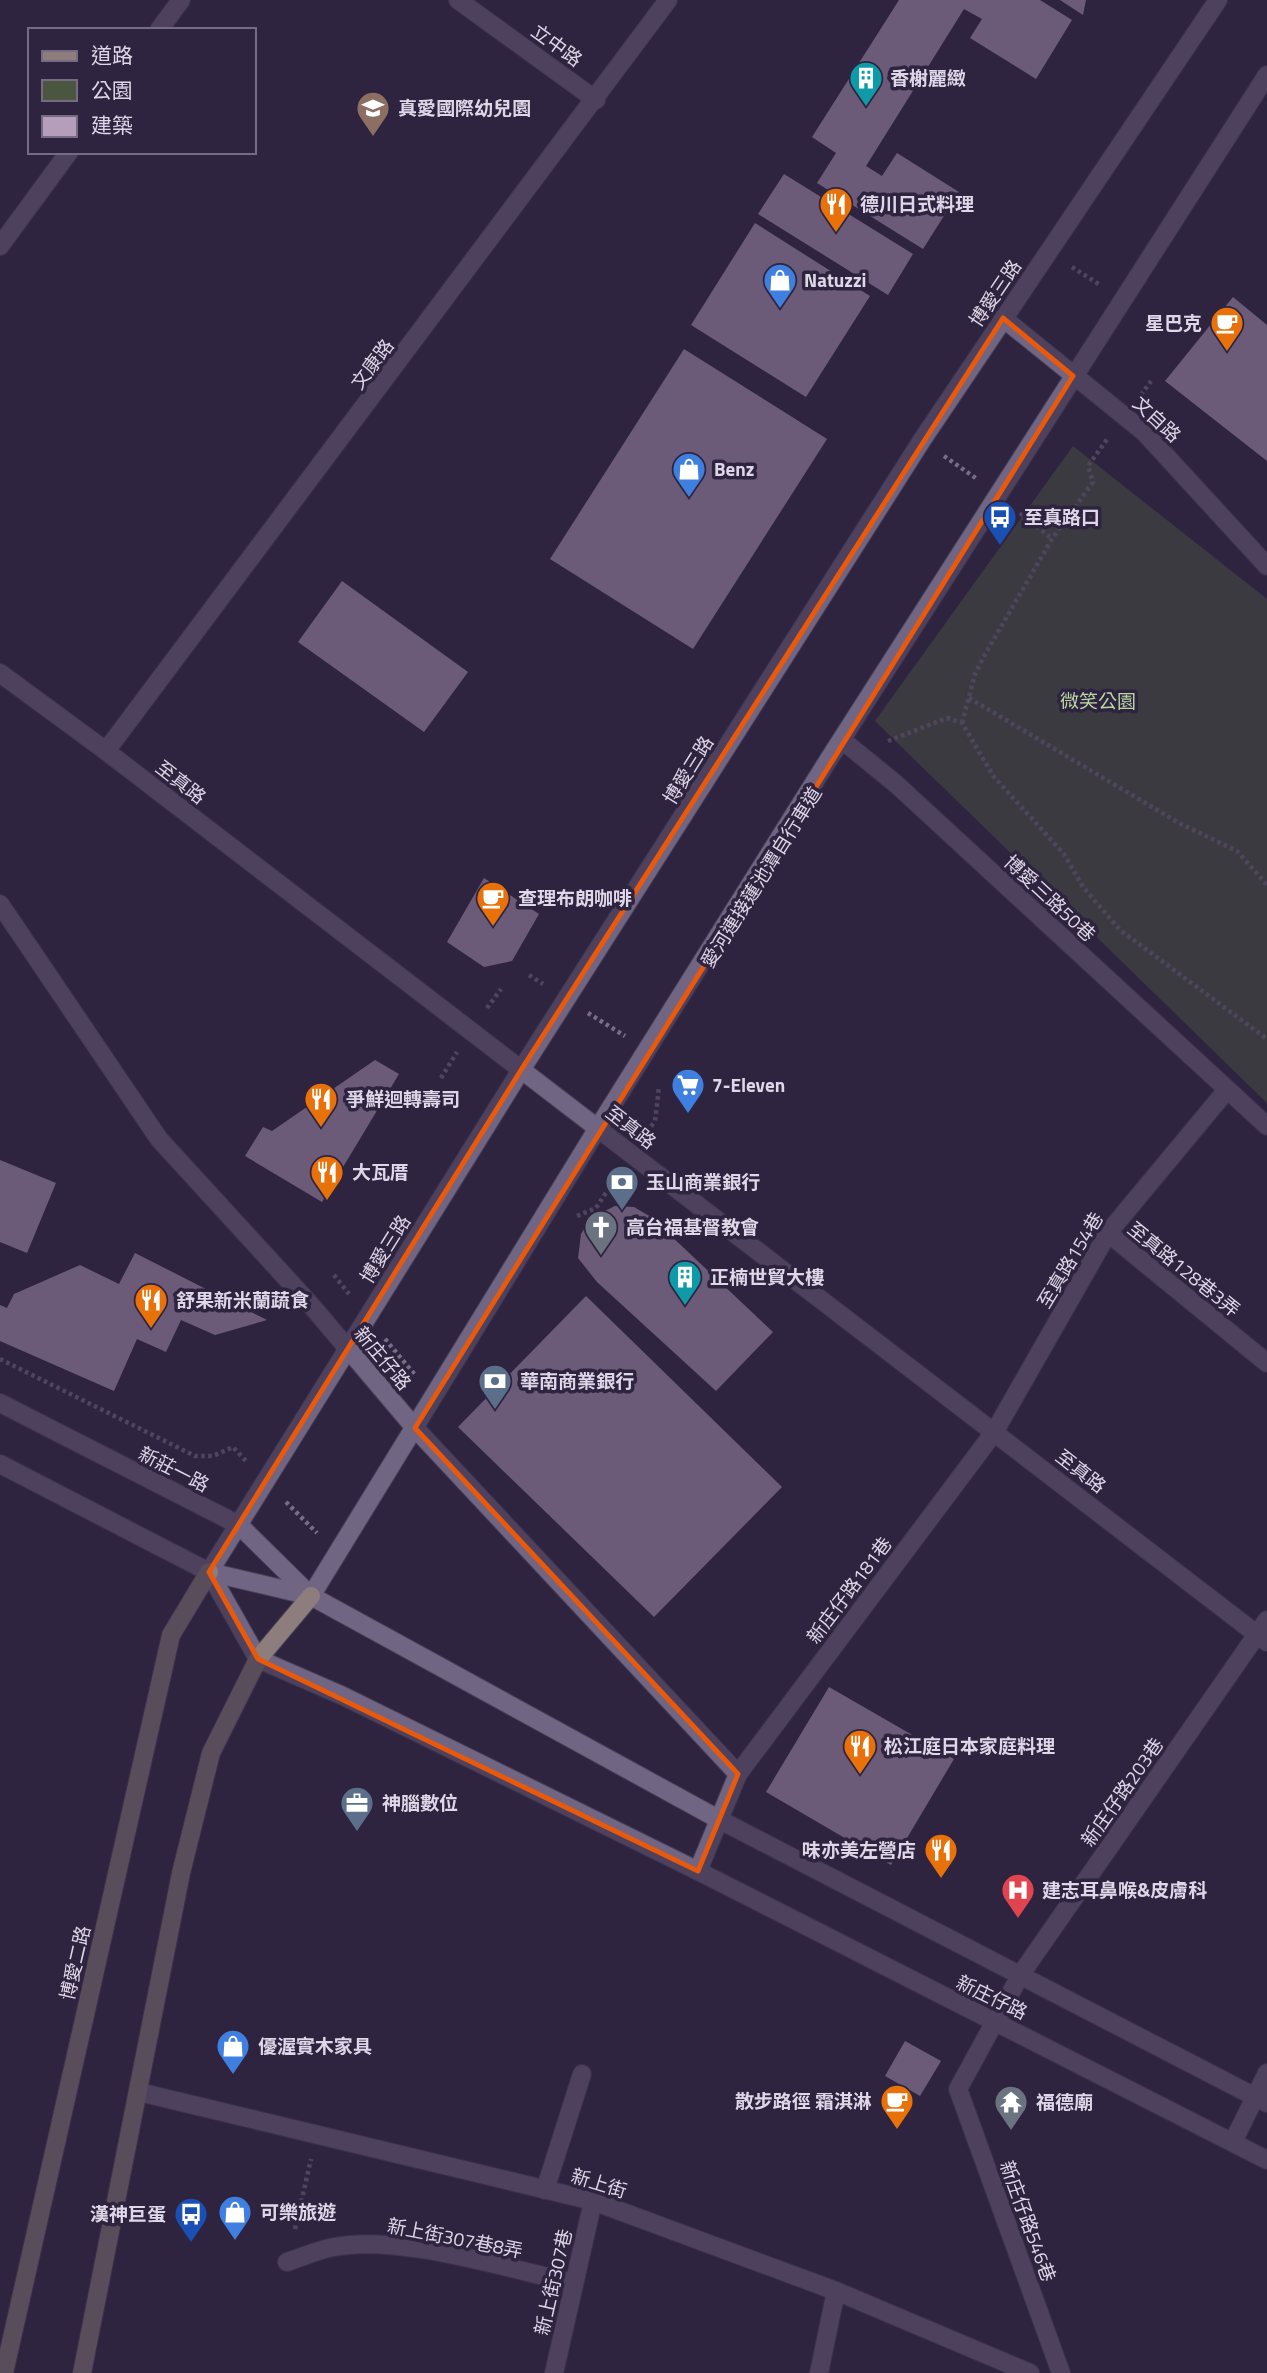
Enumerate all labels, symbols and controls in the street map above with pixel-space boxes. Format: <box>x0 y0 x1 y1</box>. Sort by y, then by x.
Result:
street label: 立中路 <box>526 16 589 73</box>
legend <box>28 28 256 154</box>
text: 道路 <box>91 39 133 71</box>
building icon: 香榭麗緻 <box>847 59 885 108</box>
place label: 香榭麗緻 <box>890 63 966 92</box>
text: 公園 <box>91 74 133 106</box>
school or university icon: 真愛國際幼兒園 <box>354 89 392 138</box>
place label: 真愛國際幼兒園 <box>398 93 531 122</box>
text: 建築 <box>91 109 133 141</box>
restaurant icon: 德川日式料理 <box>817 185 855 234</box>
place label: 德川日式料理 <box>860 189 974 218</box>
street label: 博愛三路 <box>961 253 1028 332</box>
shop icon: Natuzzi <box>761 261 799 310</box>
place label: Natuzzi <box>804 265 866 294</box>
cafe icon: 星巴克 <box>1208 304 1246 353</box>
place label: 星巴克 <box>1145 308 1202 337</box>
street label: 文康路 <box>343 332 400 395</box>
street label: 文自路 <box>1127 389 1188 449</box>
shop icon: Benz <box>670 450 708 499</box>
place label: Benz <box>714 454 754 483</box>
bus stop icon: 至真路口 <box>981 498 1019 547</box>
place label: 至真路口 <box>1024 502 1100 531</box>
park label: 微笑公園 <box>1060 686 1136 715</box>
street label: 博愛三路 <box>655 730 720 810</box>
street label: 至真路 <box>150 753 213 811</box>
street label: 愛河連接蓮池潭自行車道 <box>693 780 828 973</box>
street label: 博愛三路50巷 <box>998 847 1103 948</box>
cafe icon: 查理布朗咖啡 <box>474 879 512 928</box>
place label: 查理布朗咖啡 <box>518 883 632 912</box>
supermarket icon: 7-Eleven <box>669 1066 707 1115</box>
place label: 7-Eleven <box>712 1070 785 1099</box>
restaurant icon: 爭鮮迴轉壽司 <box>302 1080 340 1129</box>
place label: 爭鮮迴轉壽司 <box>346 1084 460 1113</box>
street label: 至真路 <box>600 1098 663 1156</box>
restaurant icon: 大瓦厝 <box>308 1153 346 1202</box>
place label: 大瓦厝 <box>352 1157 409 1186</box>
bank icon: 玉山商業銀行 <box>603 1163 641 1212</box>
place label: 玉山商業銀行 <box>646 1167 760 1196</box>
street label: 至真路154巷 <box>1029 1206 1110 1313</box>
church icon: 高台福基督教會 <box>582 1208 620 1257</box>
street label: 博愛三路 <box>352 1209 417 1289</box>
place label: 高台福基督教會 <box>626 1212 759 1241</box>
street label: 至真路128巷3弄 <box>1122 1214 1247 1323</box>
building icon: 正楠世貿大樓 <box>666 1258 704 1307</box>
place label: 正楠世貿大樓 <box>710 1262 824 1291</box>
restaurant icon: 舒果新米蘭蔬食 <box>132 1281 170 1330</box>
place label: 舒果新米蘭蔬食 <box>176 1285 309 1314</box>
street label: 新庄仔路 <box>348 1319 419 1396</box>
bank icon: 華南商業銀行 <box>476 1362 514 1411</box>
place label: 華南商業銀行 <box>520 1366 634 1395</box>
street label: 新莊一路 <box>134 1438 215 1499</box>
street label: 至真路 <box>1050 1442 1113 1500</box>
street label: 新庄仔路181巷 <box>799 1530 898 1649</box>
restaurant icon: 松江庭日本家庭料理 <box>841 1727 879 1776</box>
place label: 松江庭日本家庭料理 <box>884 1731 1055 1760</box>
street label: 新庄仔路203巷 <box>1073 1731 1170 1852</box>
office icon: 神腦數位 <box>338 1784 376 1833</box>
place label: 神腦數位 <box>382 1788 458 1817</box>
restaurant icon: 味亦美左營店 <box>922 1831 960 1880</box>
place label: 味亦美左營店 <box>802 1835 916 1864</box>
hospital icon: 建志耳鼻喉&皮膚科 <box>999 1871 1037 1920</box>
place label: 建志耳鼻喉&皮膚科 <box>1042 1875 1207 1904</box>
street label: 博愛二路 <box>52 1923 97 2003</box>
street label: 新庄仔路 <box>952 1967 1033 2026</box>
shop icon: 優渥實木家具 <box>214 2027 252 2076</box>
place label: 優渥實木家具 <box>258 2031 372 2060</box>
cafe icon: 散步路徑 霜淇淋 <box>878 2082 916 2131</box>
temple icon: 福德廟 <box>992 2083 1030 2132</box>
place label: 散步路徑 霜淇淋 <box>735 2086 872 2115</box>
place label: 福德廟 <box>1036 2087 1093 2116</box>
street label: 新庄仔路546巷 <box>993 2156 1064 2285</box>
street label: 新上街 <box>568 2160 631 2205</box>
shop icon: 可樂旅遊 <box>216 2193 254 2242</box>
bus stop icon: 漢神巨蛋 <box>172 2195 210 2244</box>
place label: 可樂旅遊 <box>260 2197 336 2226</box>
place label: 漢神巨蛋 <box>90 2199 166 2228</box>
street label: 新上街307巷8弄 <box>385 2210 525 2265</box>
street label: 新上街307巷 <box>526 2226 579 2338</box>

